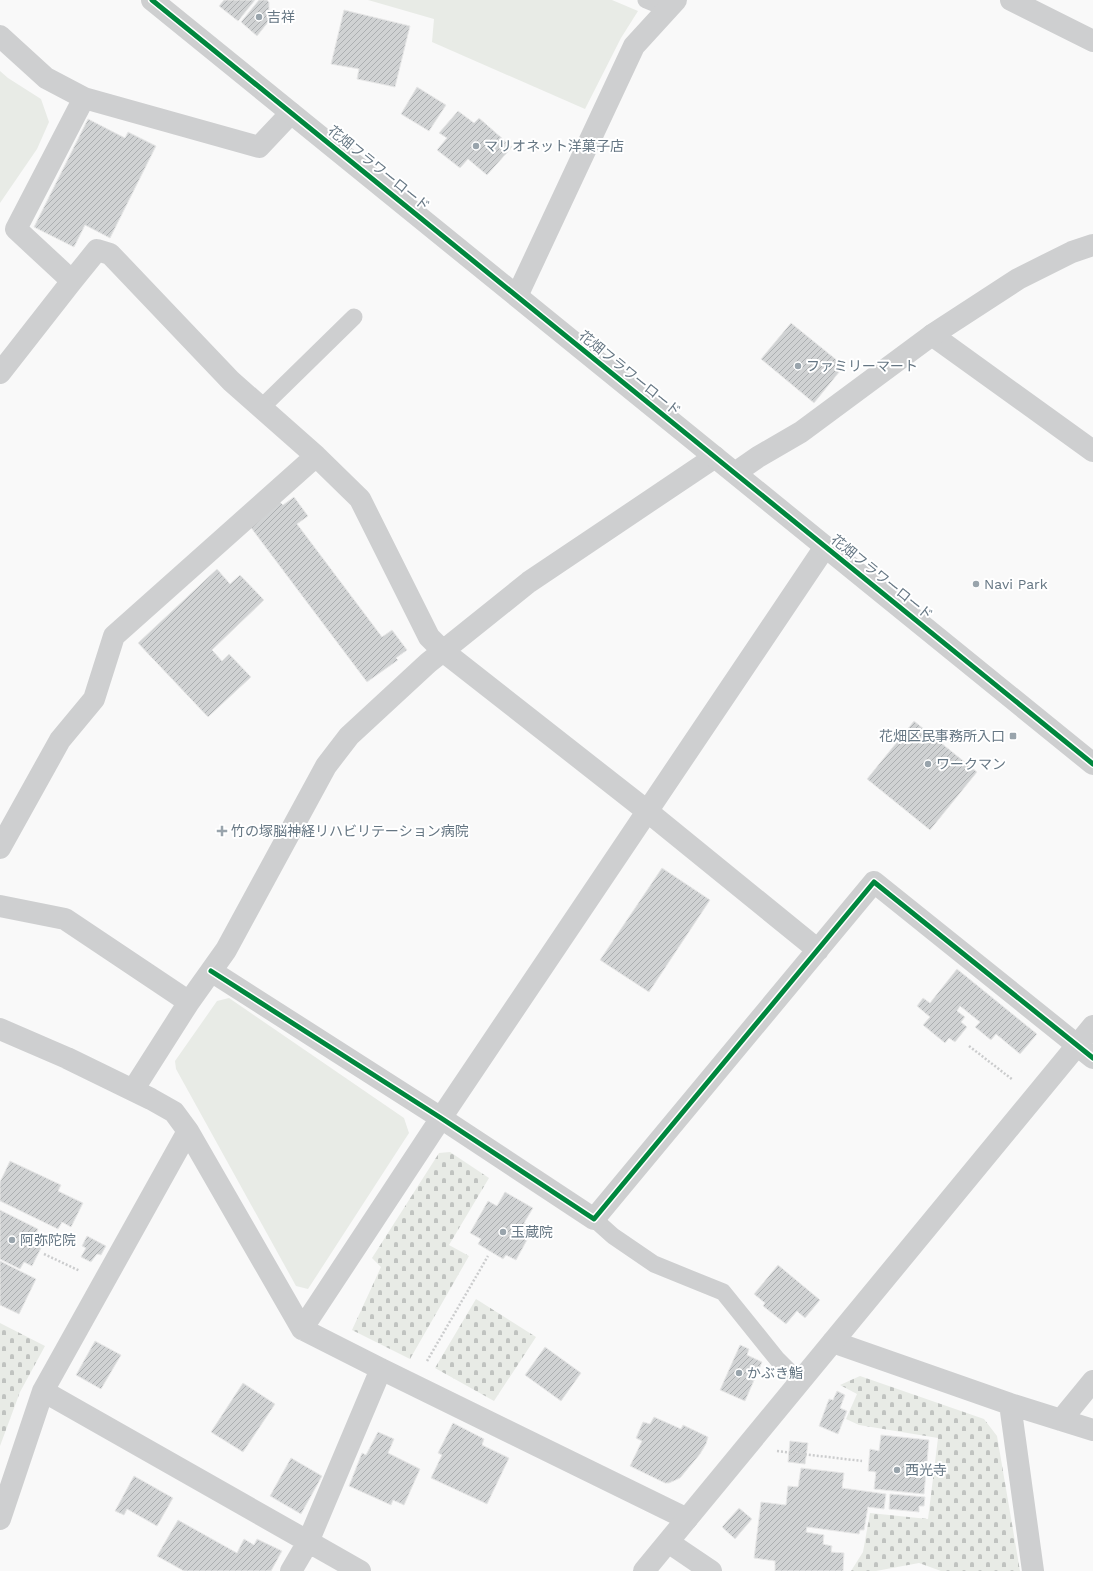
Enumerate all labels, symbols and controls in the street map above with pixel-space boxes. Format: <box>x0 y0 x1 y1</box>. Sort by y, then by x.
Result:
place label: 吉祥 <box>267 9 295 25</box>
marker: 吉祥 <box>254 12 264 22</box>
street label: 花畑フラワーロード <box>325 122 433 214</box>
place label: マリオネット洋菓子店 <box>484 138 624 154</box>
marker: マリオネット洋菓子店 <box>471 141 481 151</box>
street label: 花畑フラワーロード <box>576 327 684 419</box>
place label: ファミリーマート <box>806 358 918 374</box>
marker: ファミリーマート <box>793 361 803 371</box>
street label: 花畑フラワーロード <box>828 531 936 623</box>
place label: Navi Park <box>984 576 1048 592</box>
marker: Navi Park <box>971 579 981 589</box>
place label: 花畑区民事務所入口 <box>879 728 1005 744</box>
marker: 花畑区民事務所入口 <box>1008 731 1018 741</box>
place label: ワークマン <box>936 756 1006 772</box>
marker: ワークマン <box>923 759 933 769</box>
place label: 竹の塚脳神経リハビリテーション病院 <box>231 823 469 839</box>
marker: 竹の塚脳神経リハビリテーション病院 <box>216 825 228 837</box>
place label: 玉蔵院 <box>511 1224 553 1240</box>
marker: 玉蔵院 <box>498 1227 508 1237</box>
place label: 阿弥陀院 <box>20 1232 76 1248</box>
marker: 阿弥陀院 <box>7 1235 17 1245</box>
place label: かぶき鮨 <box>747 1365 803 1381</box>
marker: かぶき鮨 <box>734 1368 744 1378</box>
place label: 西光寺 <box>905 1462 947 1478</box>
marker: 西光寺 <box>892 1465 902 1475</box>

